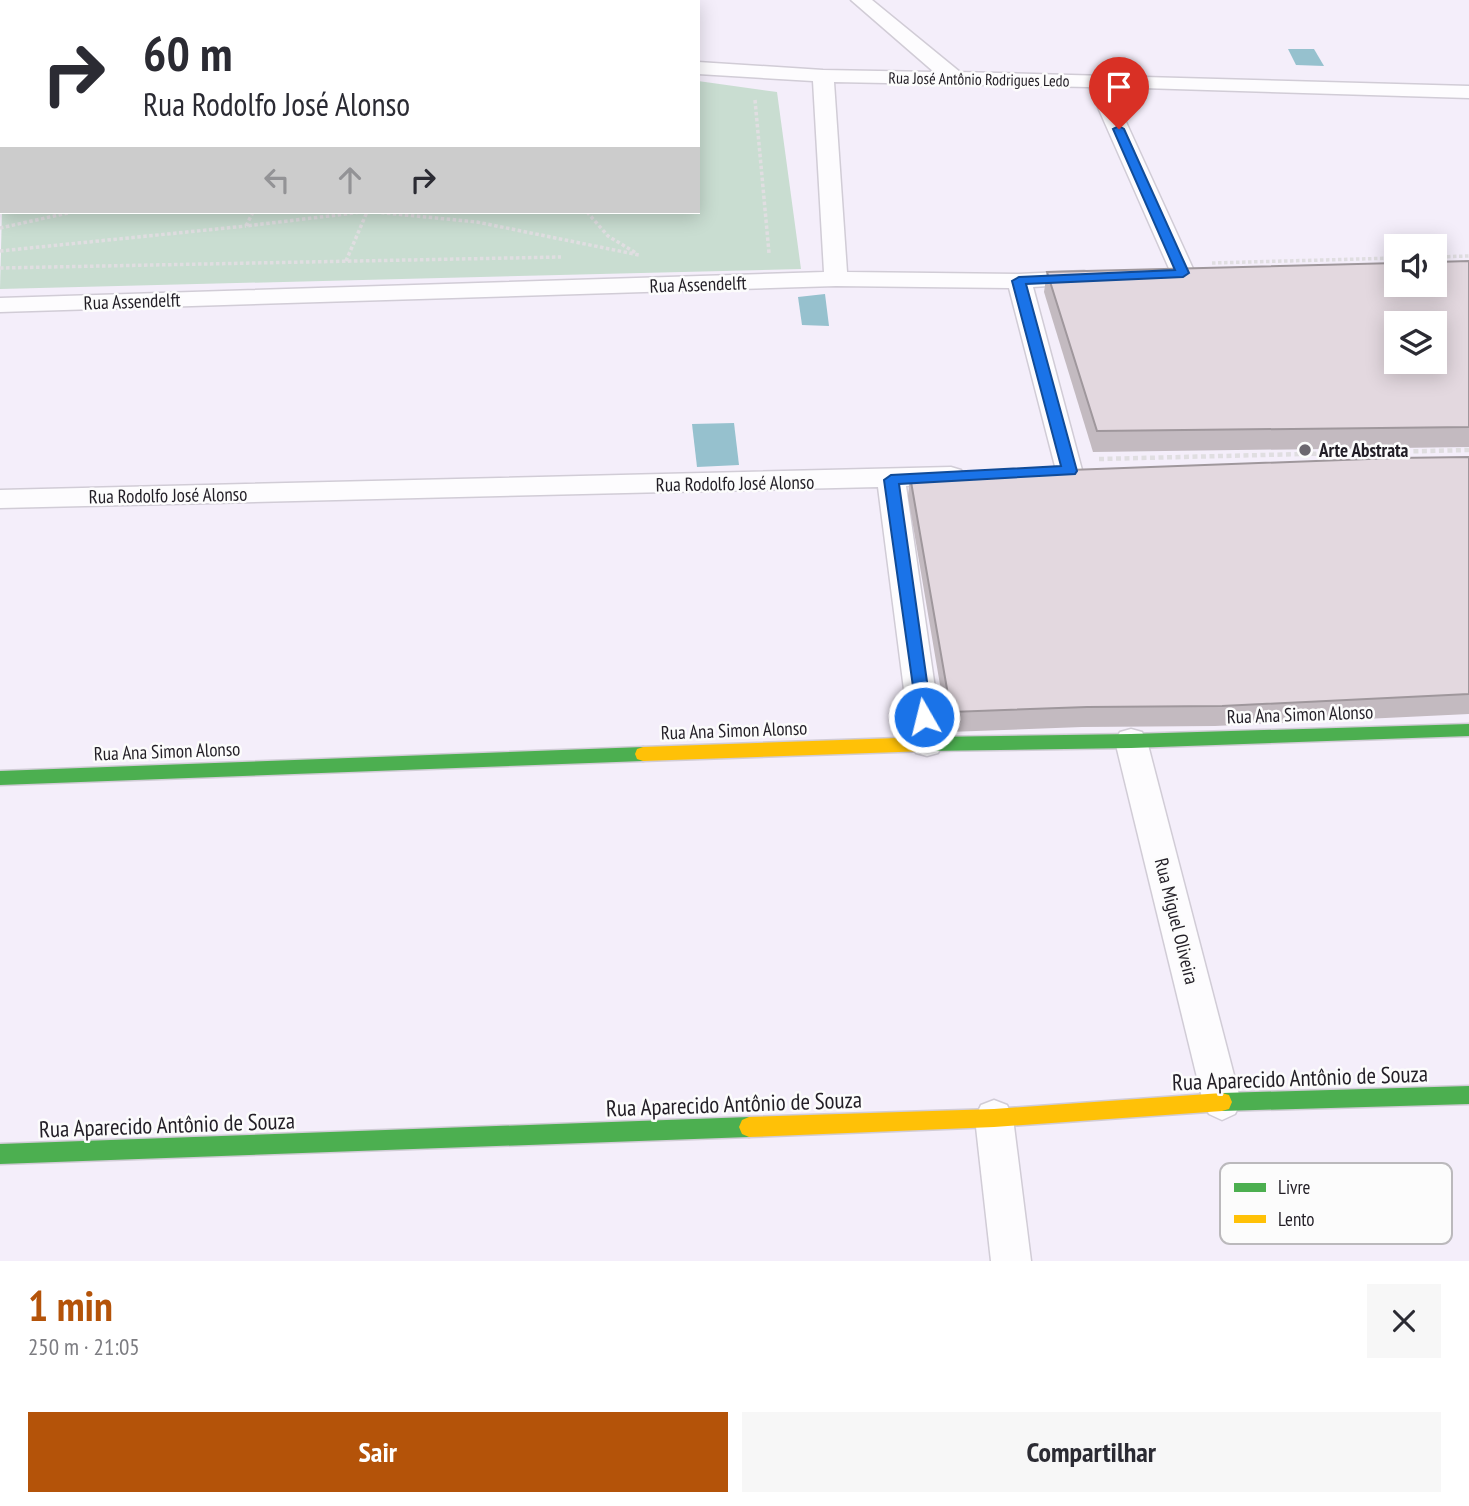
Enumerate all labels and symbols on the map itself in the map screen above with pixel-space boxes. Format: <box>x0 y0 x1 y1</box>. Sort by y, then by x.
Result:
pin <box>1089 57 1149 129</box>
street label: Rua José Antônio Rodrigues Ledo <box>888 67 1070 91</box>
street label: Rua Assendelft <box>649 270 748 298</box>
street label: Rua Assendelft <box>83 287 182 315</box>
place label: Arte Abstrata <box>1318 438 1409 462</box>
marker: Arte Abstrata <box>1297 442 1313 458</box>
street label: Rua Rodolfo José Alonso <box>656 470 814 496</box>
street label: Rua Rodolfo José Alonso <box>89 482 247 508</box>
position arrow <box>887 680 961 754</box>
street label: Rua Ana Simon Alonso <box>1226 699 1374 729</box>
street label: Rua Ana Simon Alonso <box>660 715 808 745</box>
street label: Rua Ana Simon Alonso <box>93 736 241 766</box>
street label: Rua Miguel Oliveira <box>1150 855 1204 987</box>
street label: Rua Aparecido Antônio de Souza <box>1172 1059 1428 1096</box>
street label: Rua Aparecido Antônio de Souza <box>606 1085 862 1122</box>
street label: Rua Aparecido Antônio de Souza <box>39 1106 295 1143</box>
legend <box>1220 1163 1452 1244</box>
text: Livre <box>1278 1175 1311 1199</box>
text: Lento <box>1278 1207 1315 1231</box>

